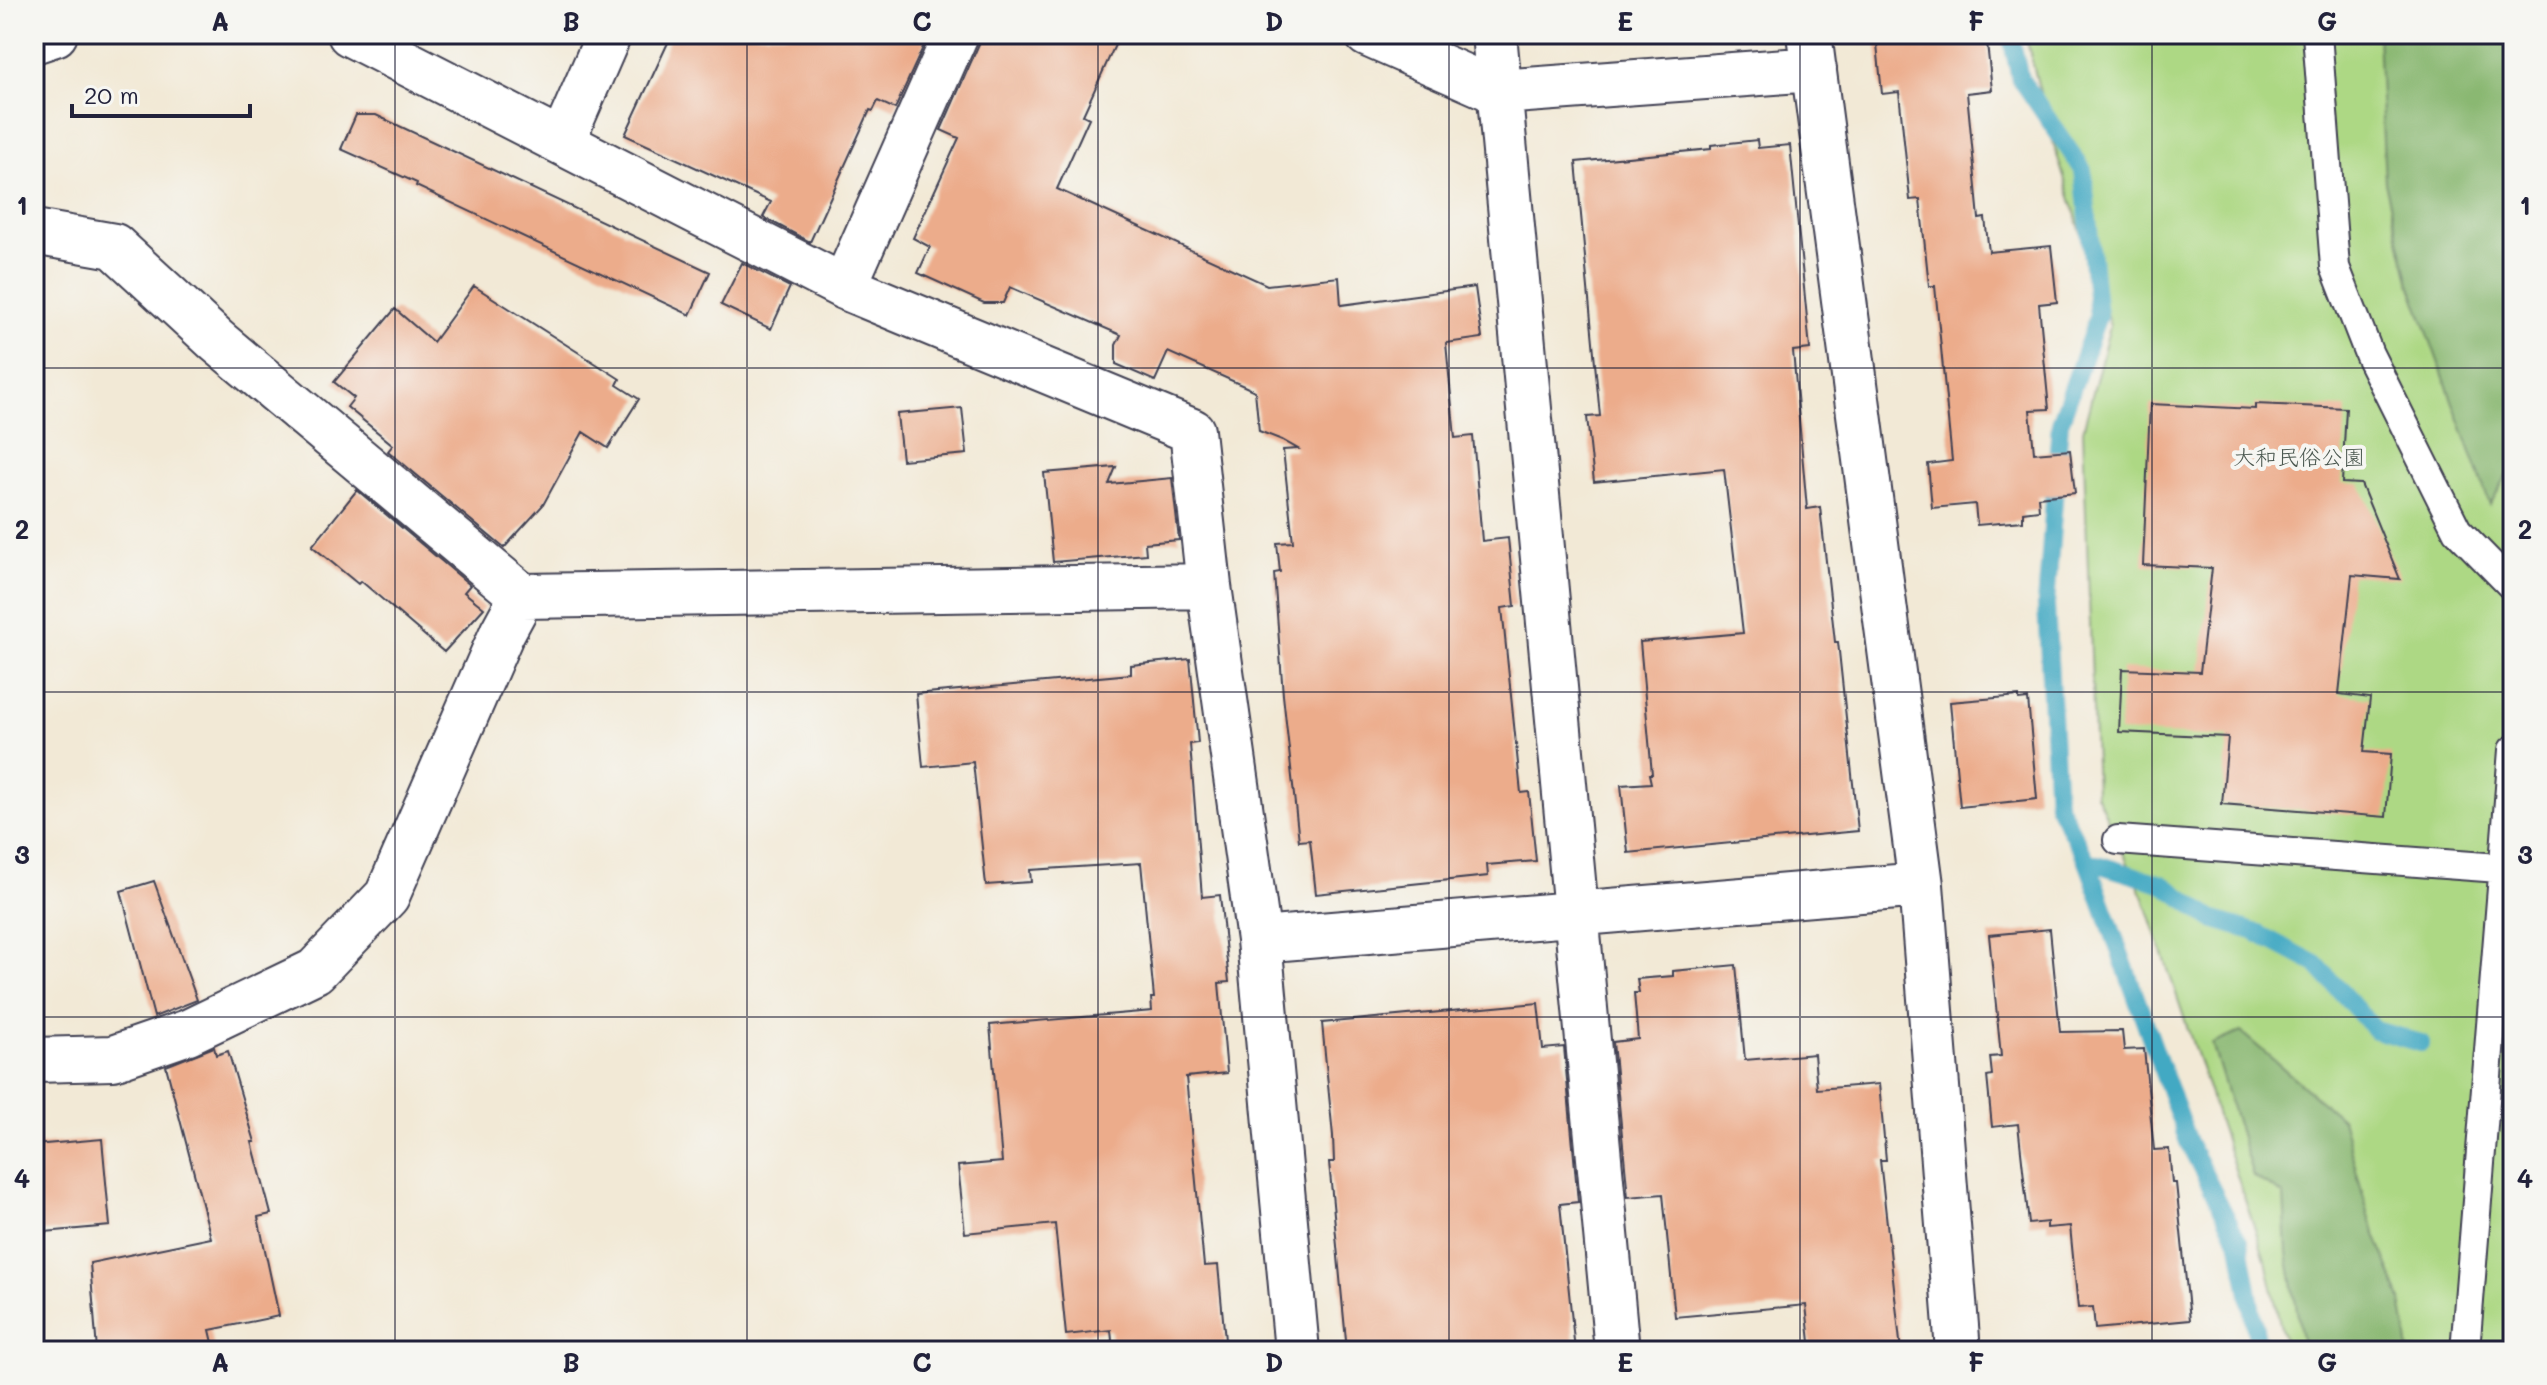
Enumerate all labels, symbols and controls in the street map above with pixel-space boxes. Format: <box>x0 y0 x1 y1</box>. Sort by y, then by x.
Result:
text: A <box>211 4 229 38</box>
text: B <box>562 4 580 38</box>
text: C <box>912 4 932 38</box>
text: D <box>1265 4 1283 38</box>
text: E <box>1617 4 1633 38</box>
text: F <box>1968 4 1984 38</box>
text: G <box>2317 4 2337 38</box>
scale bar <box>72 68 250 118</box>
text: 20 m <box>84 79 139 110</box>
text: 1 <box>16 188 28 222</box>
text: 1 <box>2519 188 2531 222</box>
park label: 大和民俗公園 <box>2233 442 2365 471</box>
text: 2 <box>15 512 29 546</box>
text: 2 <box>2518 512 2532 546</box>
text: 3 <box>14 837 30 871</box>
text: 3 <box>2517 837 2533 871</box>
text: 4 <box>14 1161 30 1195</box>
text: 4 <box>2517 1161 2533 1195</box>
text: A <box>211 1345 229 1379</box>
text: B <box>562 1345 580 1379</box>
text: C <box>912 1345 932 1379</box>
text: D <box>1265 1345 1283 1379</box>
text: E <box>1617 1345 1633 1379</box>
text: F <box>1968 1345 1984 1379</box>
text: G <box>2317 1345 2337 1379</box>

